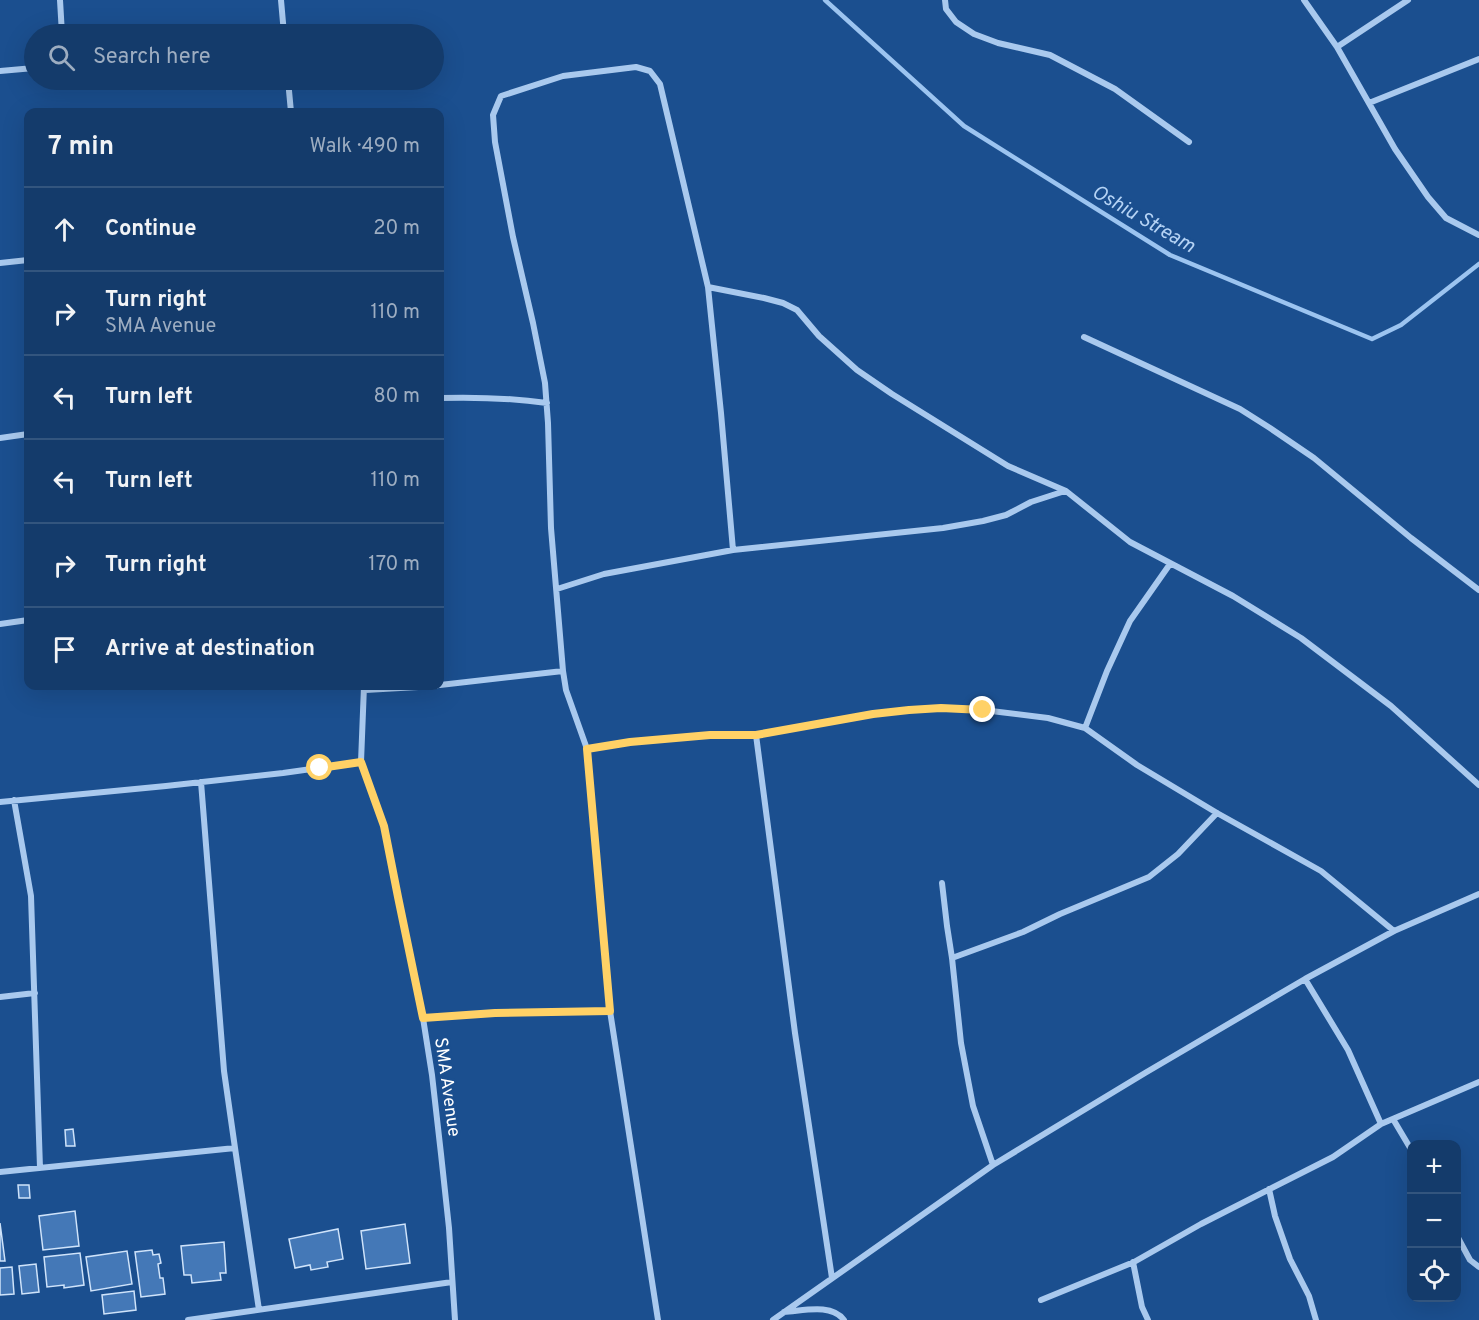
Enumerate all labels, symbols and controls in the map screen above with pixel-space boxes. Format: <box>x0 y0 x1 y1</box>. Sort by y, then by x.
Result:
search box <box>24 24 444 90</box>
icon: search <box>45 41 78 74</box>
text: Search here <box>93 44 211 71</box>
text: 7 min <box>48 131 114 164</box>
text: Walk · 490 m <box>310 134 420 160</box>
water label: Oshiu Stream <box>1087 180 1200 260</box>
icon: ahead <box>48 213 81 246</box>
text: Continue <box>105 216 196 243</box>
text: 20 m <box>373 216 420 242</box>
text: Turn right <box>105 287 207 314</box>
icon: right <box>48 297 81 330</box>
text: 110 m <box>371 300 420 326</box>
text: SMA Avenue <box>105 314 216 340</box>
icon: left <box>48 381 81 414</box>
text: Turn left <box>105 384 193 411</box>
text: 80 m <box>374 384 420 410</box>
icon: left <box>48 465 81 498</box>
text: Turn left <box>105 468 193 495</box>
text: 110 m <box>371 468 420 494</box>
icon: right <box>48 549 81 582</box>
text: Turn right <box>105 552 207 579</box>
text: 170 m <box>368 552 420 578</box>
icon: arrive <box>48 633 81 666</box>
text: Arrive at destination <box>105 636 315 663</box>
route end <box>969 696 995 722</box>
route start <box>306 754 332 780</box>
street label: SMA Avenue <box>428 1036 465 1138</box>
map controls <box>1407 1140 1461 1302</box>
button: + <box>1407 1140 1461 1194</box>
button: − <box>1407 1194 1461 1248</box>
button: locate <box>1407 1248 1461 1302</box>

